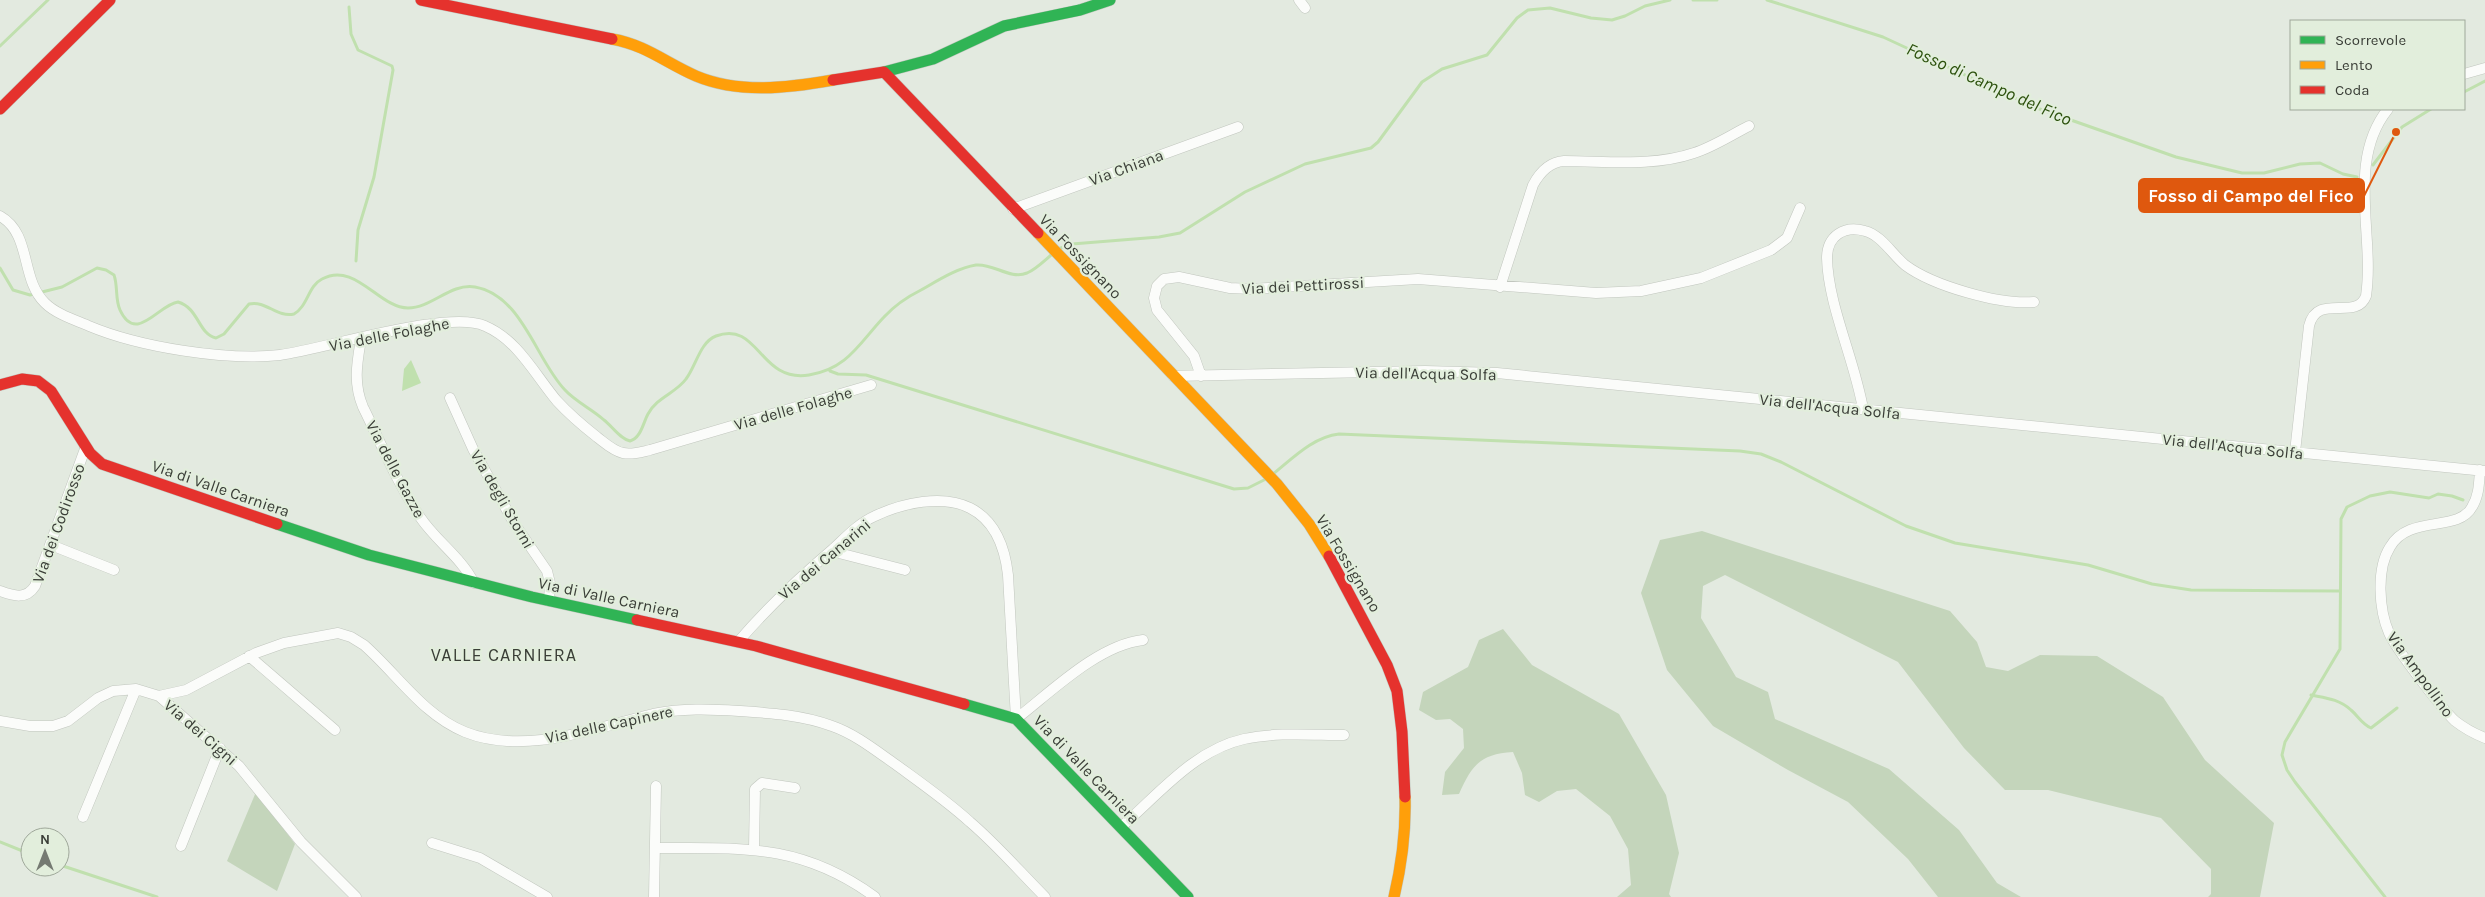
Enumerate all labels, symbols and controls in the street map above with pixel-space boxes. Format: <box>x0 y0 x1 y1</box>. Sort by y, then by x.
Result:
legend <box>2290 20 2465 110</box>
text: Scorrevole <box>2335 31 2406 49</box>
water label: Fosso di Campo del Fico <box>1903 38 2075 130</box>
text: Lento <box>2335 56 2373 74</box>
text: Coda <box>2335 81 2370 99</box>
street label: Via Chiana <box>1086 145 1166 190</box>
callout: Fosso di Campo del Fico <box>2139 179 2364 212</box>
text: Fosso di Campo del Fico <box>2148 185 2354 207</box>
street label: Via Fossignano <box>1035 210 1126 303</box>
street label: Via dei Pettirossi <box>1241 273 1365 298</box>
street label: Via delle Folaghe <box>327 314 451 355</box>
street label: Via dell'Acqua Solfa <box>1355 363 1497 384</box>
street label: Via delle Folaghe <box>732 383 854 434</box>
street label: Via dell'Acqua Solfa <box>1759 390 1901 423</box>
street label: Via delle Gazze <box>362 417 429 521</box>
street label: Via dell'Acqua Solfa <box>2162 430 2304 463</box>
street label: Via degli Storni <box>467 447 538 552</box>
street label: Via di Valle Carniera <box>150 456 292 521</box>
street label: Via dei Codirosso <box>28 461 89 585</box>
street label: Via Fossignano <box>1312 511 1385 616</box>
street label: Via dei Canarini <box>774 515 874 604</box>
street label: Via di Valle Carniera <box>536 573 681 622</box>
street label: Via Ampollino <box>2383 628 2458 721</box>
district label: VALLE CARNIERA <box>431 644 577 666</box>
street label: Via dei Cigni <box>160 695 241 769</box>
street label: Via delle Capinere <box>544 702 674 747</box>
street label: Via di Valle Carniera <box>1030 711 1144 828</box>
north arrow <box>20 827 70 877</box>
text: N <box>40 831 50 848</box>

